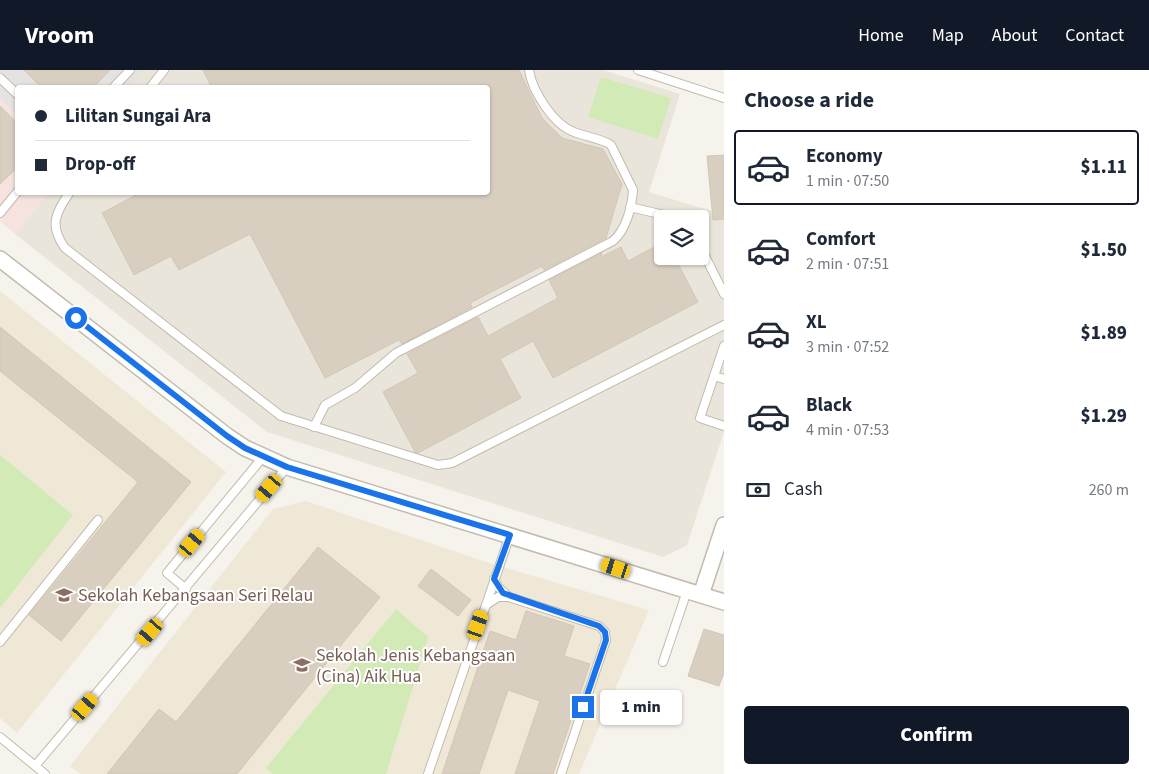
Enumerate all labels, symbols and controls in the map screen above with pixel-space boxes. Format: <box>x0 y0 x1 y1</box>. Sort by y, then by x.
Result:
text: Vroom <box>25 18 94 53</box>
text: Home <box>858 23 904 48</box>
text: Map <box>932 23 964 48</box>
text: About <box>992 23 1037 48</box>
text: Contact <box>1065 23 1124 48</box>
text: Choose a ride <box>744 84 874 116</box>
text: Lilitan Sungai Ara <box>65 103 211 130</box>
text: Economy <box>806 143 883 170</box>
icon: car <box>746 145 791 190</box>
text: Drop-off <box>65 151 135 178</box>
text: $1.11 <box>1081 154 1127 181</box>
text: 1 min · 07:50 <box>806 170 889 192</box>
map controls <box>654 210 709 265</box>
button: layers <box>654 210 709 265</box>
text: Comfort <box>806 226 876 253</box>
icon: car <box>746 228 791 273</box>
text: $1.50 <box>1081 237 1127 264</box>
text: 2 min · 07:51 <box>806 253 889 275</box>
route start <box>65 307 87 329</box>
text: XL <box>806 309 827 336</box>
icon: car <box>746 311 791 356</box>
text: $1.89 <box>1081 320 1127 347</box>
text: 3 min · 07:52 <box>806 336 889 358</box>
text: Black <box>806 392 852 419</box>
icon: car <box>746 394 791 439</box>
text: $1.29 <box>1081 403 1127 430</box>
text: 4 min · 07:53 <box>806 419 889 441</box>
car <box>253 472 284 504</box>
icon: cash <box>744 476 772 504</box>
text: Cash <box>784 476 823 503</box>
text: 260 m <box>1089 479 1129 501</box>
car <box>176 527 207 559</box>
car <box>599 556 632 580</box>
place label: Sekolah Kebangsaan Seri Relau <box>78 583 313 608</box>
school or university icon: Sekolah Kebangsaan Seri Relau <box>54 585 74 605</box>
car <box>466 608 489 642</box>
car <box>134 616 165 648</box>
place label: Sekolah Jenis Kebangsaan (Cina) Aik Hua <box>316 643 515 689</box>
school or university icon: Sekolah Jenis Kebangsaan (Cina) Aik Hua <box>292 655 312 675</box>
callout: 1 min <box>600 690 683 724</box>
car <box>69 691 100 723</box>
route end <box>572 696 594 718</box>
text: 1 min <box>621 696 661 718</box>
button: Confirm <box>744 706 1129 764</box>

